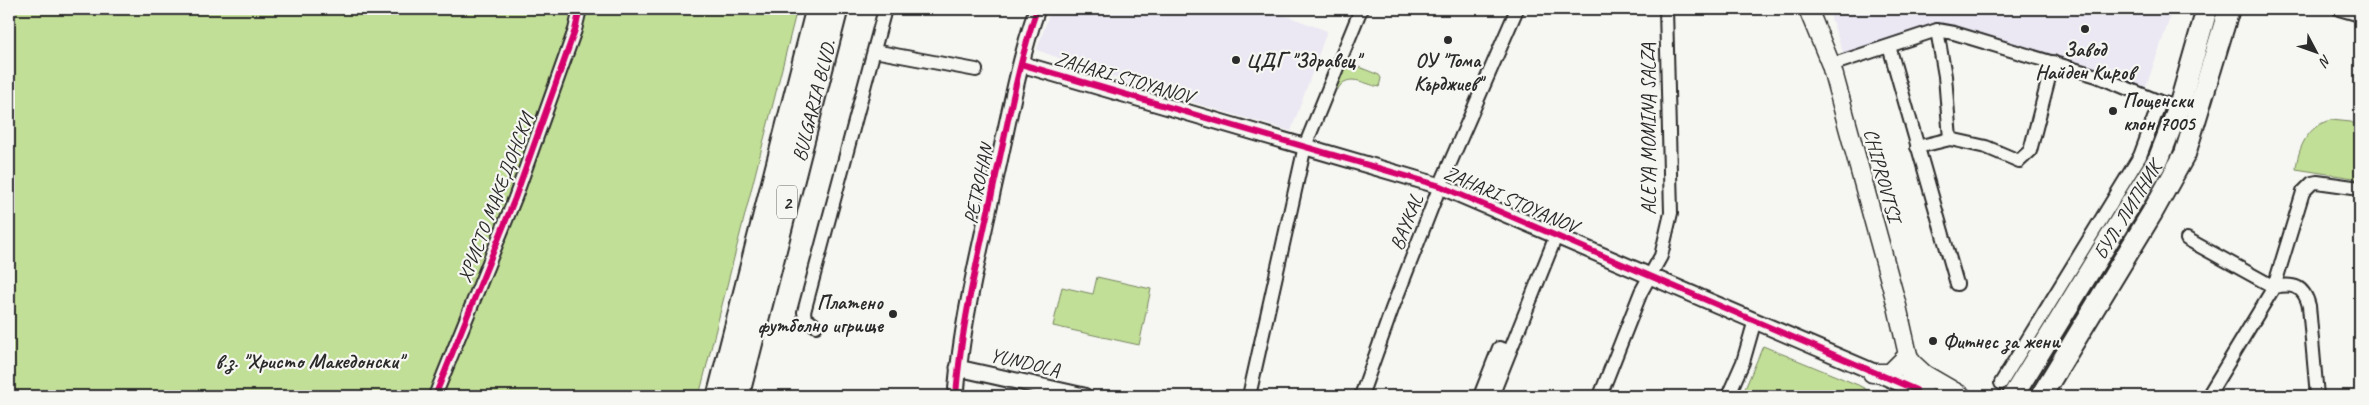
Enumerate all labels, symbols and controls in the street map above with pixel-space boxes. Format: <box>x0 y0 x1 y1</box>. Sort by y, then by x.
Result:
marker: Завод Найден Киров <box>2079 23 2091 35</box>
north arrow <box>2292 28 2342 78</box>
marker: ОУ "Тома Кърджиев" <box>1442 34 1454 46</box>
street label: BULGARIA BLVD. <box>787 37 842 164</box>
place label: Завод Найден Киров <box>2035 37 2139 85</box>
street label: ALEYA MOMINA SALZA <box>1636 42 1661 215</box>
street label: ZAHARI STOYANOV <box>1052 46 1200 110</box>
place label: ЦДГ "Здравец" <box>1246 48 1365 73</box>
place label: ОУ "Тома Кърджиев" <box>1414 48 1486 96</box>
text: N <box>2315 51 2335 71</box>
marker: ЦДГ "Здравец" <box>1230 54 1242 66</box>
place label: Пощенски клон 7005 <box>2123 88 2197 136</box>
marker: Пощенски клон 7005 <box>2107 105 2119 117</box>
street label: ХРИСТО МАКЕДОНСКИ <box>452 107 540 286</box>
street label: CHIPROVTSI <box>1858 126 1908 228</box>
street label: PETROHAN <box>958 140 1000 226</box>
street label: БУЛ. ЛИПНИК <box>2088 153 2169 264</box>
street label: ZAHARI STOYANOV <box>1440 160 1585 241</box>
road number: 2 <box>777 186 797 218</box>
street label: BAYKAL <box>1384 190 1429 254</box>
place label: Платено футболно игрище <box>757 290 884 338</box>
marker: Платено футболно игрище <box>887 308 899 320</box>
place label: Фитнес за жени <box>1943 329 2061 355</box>
marker: Фитнес за жени <box>1927 335 1939 347</box>
street label: YUNDOLA <box>988 342 1063 383</box>
district label: в.з. "Христо Македонски" <box>215 348 408 375</box>

